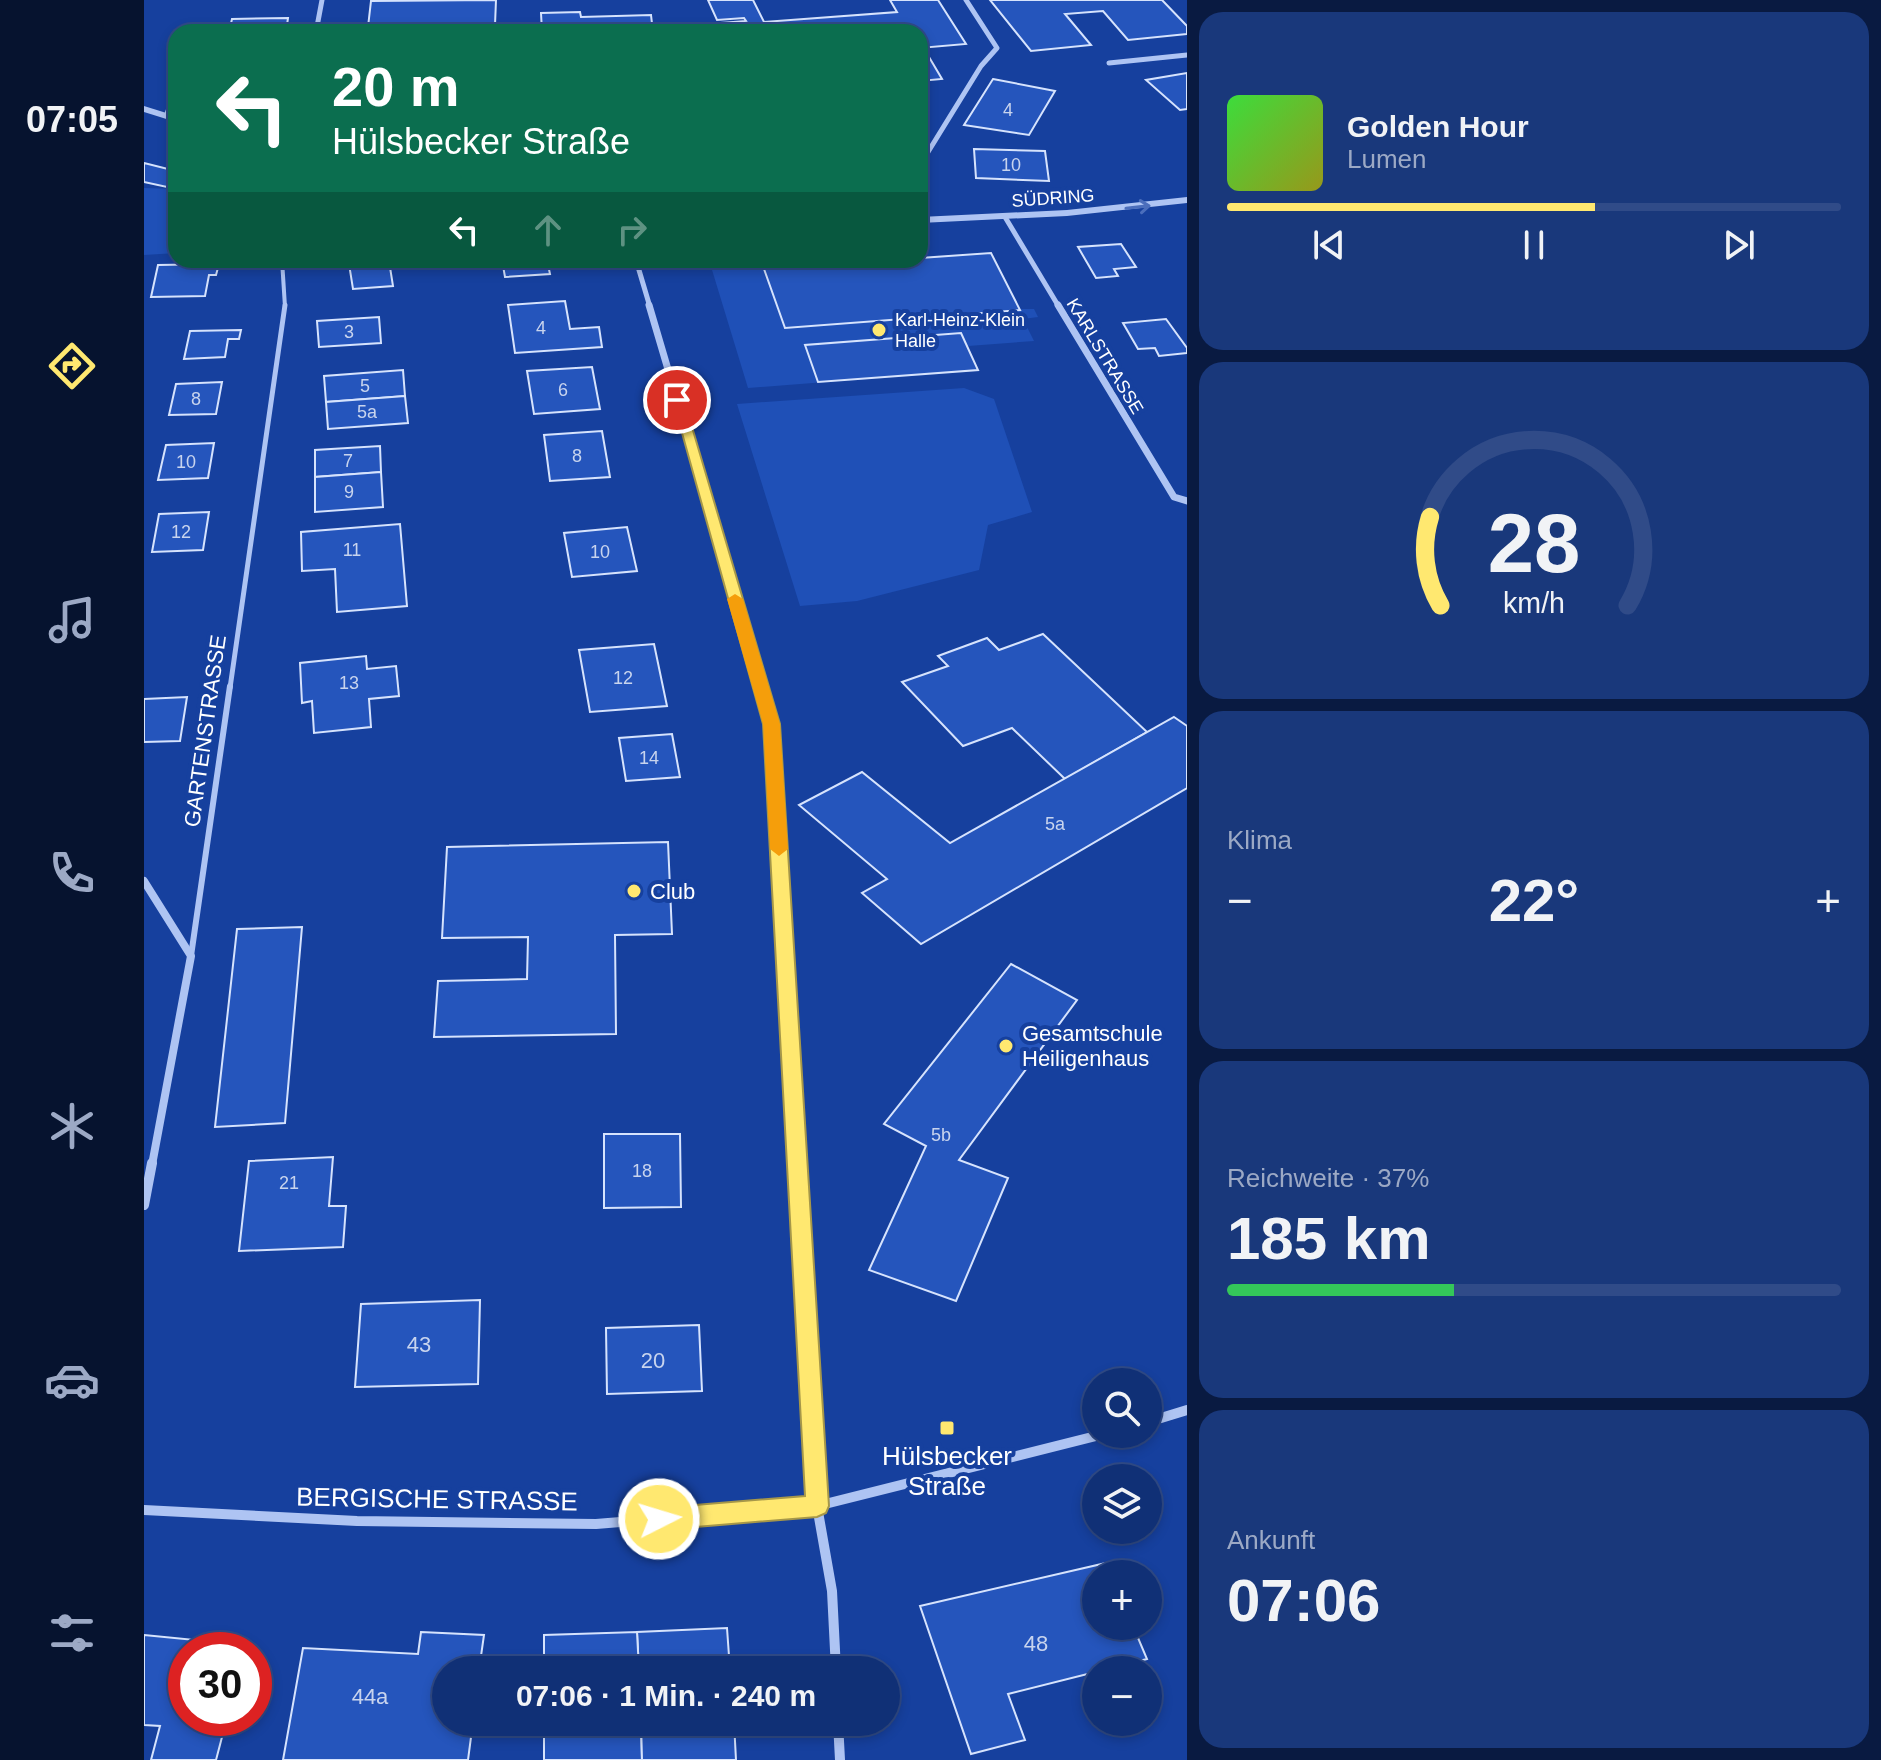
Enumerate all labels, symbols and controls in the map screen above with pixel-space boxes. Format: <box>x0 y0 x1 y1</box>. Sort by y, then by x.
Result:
text: 20 m <box>332 55 460 118</box>
icon: left <box>200 56 304 160</box>
text: 07:05 <box>26 99 118 140</box>
house number: 4 <box>1003 100 1013 120</box>
text: Golden Hour <box>1347 110 1529 143</box>
text: Hülsbecker Straße <box>332 121 630 162</box>
text: Lumen <box>1347 144 1427 174</box>
house number: 10 <box>1001 155 1021 175</box>
street label: SÜDRING <box>1011 185 1095 211</box>
one-way arrow <box>1124 199 1150 214</box>
icon: left <box>442 208 486 252</box>
icon: ahead <box>526 208 570 252</box>
icon: right <box>610 208 654 252</box>
icon: previous <box>1307 223 1351 267</box>
icon: pause <box>1512 223 1556 267</box>
icon: next <box>1717 223 1761 267</box>
street label: KARLSTRASSE <box>1063 295 1147 417</box>
place label: Karl-Heinz-Klein Halle <box>895 310 1025 351</box>
house number: 4 <box>536 318 546 338</box>
marker: Karl-Heinz-Klein Halle <box>870 321 888 339</box>
house number: 3 <box>344 322 354 342</box>
icon: directions <box>44 338 100 394</box>
pin <box>643 366 711 434</box>
house number: 5 <box>360 376 370 396</box>
icon: arrive <box>655 378 699 422</box>
house number: 6 <box>558 380 568 400</box>
house number: 8 <box>191 389 201 409</box>
house number: 5a <box>357 402 378 422</box>
house number: 8 <box>572 446 582 466</box>
house number: 7 <box>343 451 353 471</box>
house number: 10 <box>176 452 196 472</box>
house number: 9 <box>344 482 354 502</box>
text: 28 <box>1488 497 1580 590</box>
house number: 12 <box>171 522 191 542</box>
house number: 11 <box>343 540 361 560</box>
house number: 10 <box>590 542 610 562</box>
text: km/h <box>1503 588 1565 620</box>
icon: music <box>44 592 100 648</box>
street label: GARTENSTRASSE <box>179 633 231 829</box>
house number: 12 <box>613 668 633 688</box>
house number: 13 <box>339 673 359 693</box>
house number: 14 <box>639 748 659 768</box>
house number: 5a <box>1045 814 1066 834</box>
text: Klima <box>1227 825 1292 855</box>
icon: phone <box>44 845 100 901</box>
text: 22° <box>1489 867 1579 934</box>
text: − <box>1227 876 1253 925</box>
text: + <box>1815 876 1841 925</box>
place label: Club <box>650 879 695 904</box>
marker: Club <box>625 882 643 900</box>
place label: Gesamtschule Heiligenhaus <box>1022 1021 1163 1071</box>
marker: Gesamtschule Heiligenhaus <box>997 1037 1015 1055</box>
icon: climate <box>44 1098 100 1154</box>
house number: 5b <box>931 1125 951 1145</box>
house number: 18 <box>632 1161 652 1181</box>
text: Reichweite · 37% <box>1227 1163 1429 1193</box>
house number: 21 <box>279 1173 299 1193</box>
text: 185 km <box>1227 1205 1431 1272</box>
house number: 43 <box>407 1332 431 1357</box>
house number: 20 <box>641 1348 665 1373</box>
icon: car <box>44 1352 100 1408</box>
map controls <box>1082 1368 1162 1736</box>
button: search <box>1082 1368 1162 1448</box>
marker: Hülsbecker Straße <box>938 1419 956 1437</box>
place label: Hülsbecker Straße <box>882 1441 1012 1501</box>
button: layers <box>1082 1464 1162 1544</box>
position arrow <box>617 1477 701 1561</box>
street label: BERGISCHE STRASSE <box>296 1482 578 1516</box>
text: Ankunft <box>1227 1525 1315 1555</box>
button: + <box>1082 1560 1162 1640</box>
text: 07:06 <box>1227 1567 1380 1634</box>
icon: filters <box>44 1605 100 1661</box>
house number: 48 <box>1024 1631 1048 1656</box>
speed limit sign: 30 <box>168 1632 272 1736</box>
button: − <box>1082 1656 1162 1736</box>
text: 07:06 · 1 Min. · 240 m <box>516 1679 816 1712</box>
house number: 44a <box>352 1684 389 1709</box>

